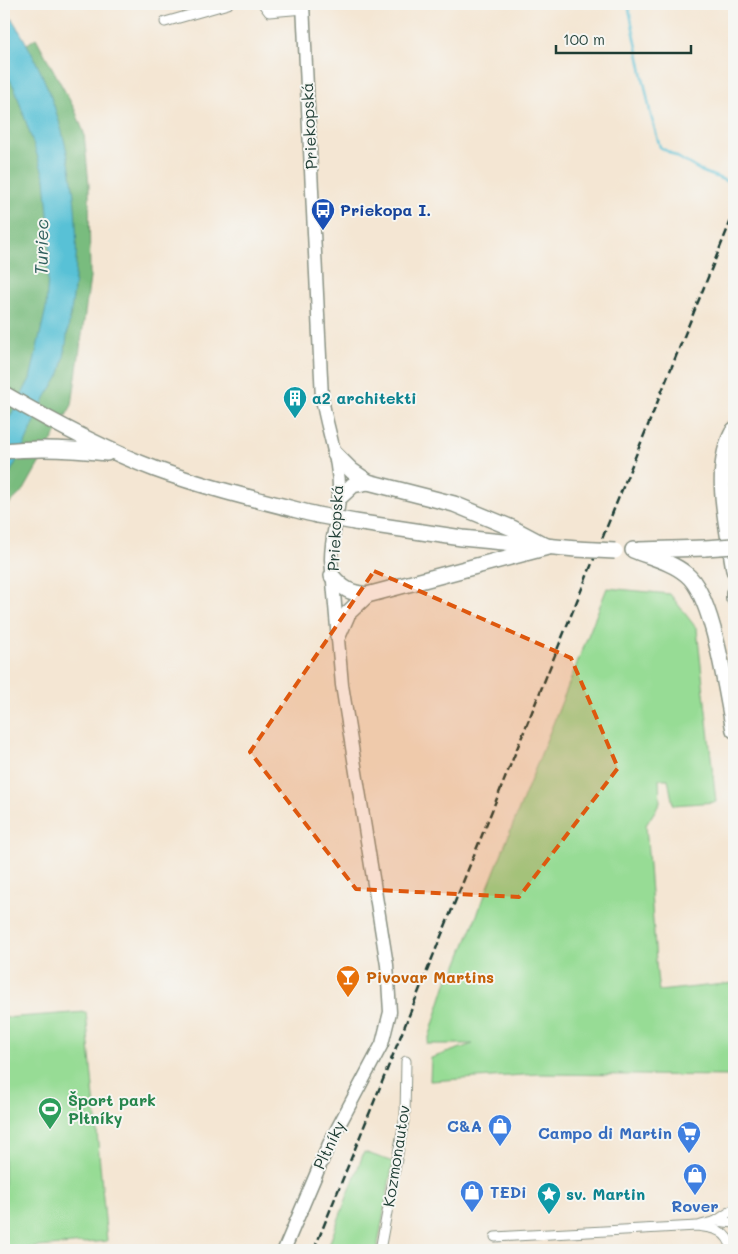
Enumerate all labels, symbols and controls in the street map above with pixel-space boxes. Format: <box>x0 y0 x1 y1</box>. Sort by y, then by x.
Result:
scale bar <box>556 22 690 54</box>
text: 100 m <box>563 29 605 49</box>
street label: Priekopská <box>296 82 321 170</box>
bus stop icon: Priekopa I. <box>310 197 336 231</box>
place label: Priekopa I. <box>340 199 431 220</box>
water label: Turiec <box>29 219 53 275</box>
building icon: a2 architekti <box>282 385 308 419</box>
place label: a2 architekti <box>312 387 417 408</box>
street label: Priekopská <box>322 484 347 572</box>
bar icon: Pivovar Martins <box>335 964 361 998</box>
place label: Pivovar Martins <box>366 966 494 987</box>
place label: Šport park Pltníky <box>68 1089 156 1128</box>
sports icon: Šport park Pltníky <box>37 1096 63 1130</box>
street label: Kozmonautov <box>377 1103 414 1208</box>
shop icon: C&A <box>487 1113 513 1147</box>
place label: C&A <box>447 1115 482 1136</box>
street label: Pltníky <box>308 1117 349 1173</box>
supermarket icon: Campo di Martin <box>676 1120 702 1154</box>
place label: Campo di Martin <box>538 1122 672 1143</box>
shop icon: Rover <box>682 1162 708 1196</box>
shop icon: TEDi <box>459 1179 485 1213</box>
place label: TEDi <box>490 1181 527 1202</box>
place icon: sv. Martin <box>536 1181 562 1215</box>
place label: sv. Martin <box>566 1183 645 1204</box>
place label: Rover <box>671 1195 719 1216</box>

